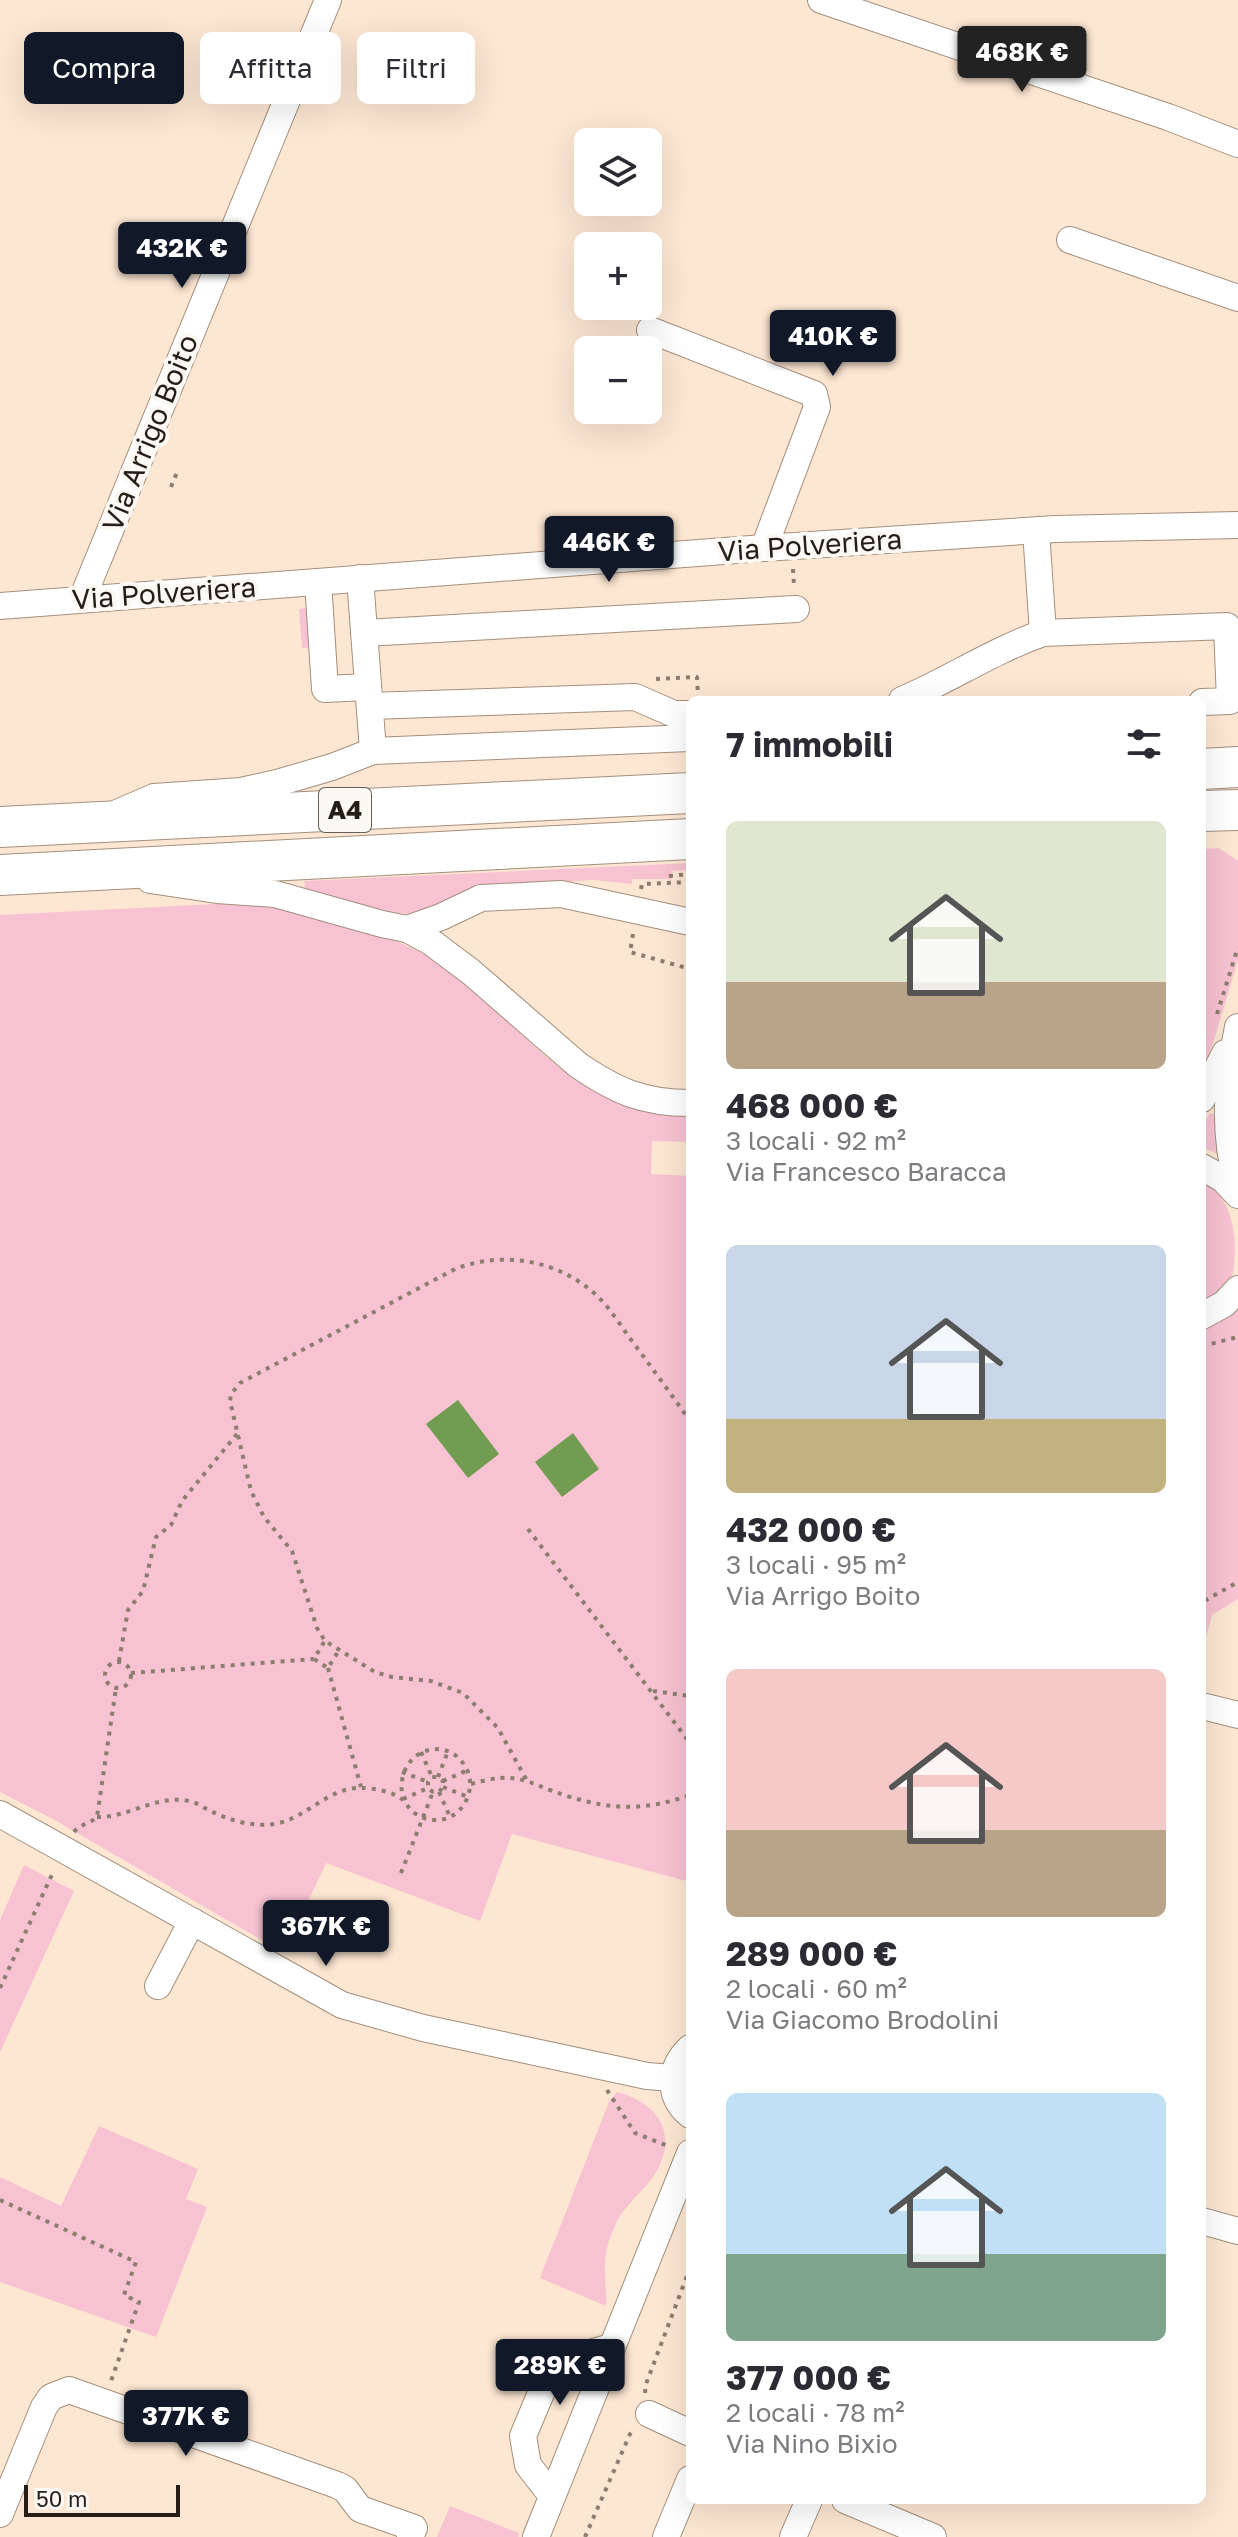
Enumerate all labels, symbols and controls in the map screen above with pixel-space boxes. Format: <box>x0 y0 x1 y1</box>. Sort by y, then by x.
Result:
pin: 468K € <box>957 26 1087 94</box>
chip: Compra <box>24 32 184 104</box>
chip: Affitta <box>200 32 341 104</box>
chip: Filtri <box>357 32 475 104</box>
text: 468K € <box>975 36 1069 67</box>
map controls <box>574 128 662 424</box>
button: layers <box>574 128 662 216</box>
pin: 432K € <box>117 222 247 290</box>
text: 432K € <box>136 232 228 263</box>
button: + <box>574 232 662 320</box>
pin: 410K € <box>768 310 898 378</box>
text: 410K € <box>788 320 878 351</box>
street label: Via Arrigo Boito <box>95 330 204 536</box>
button: − <box>574 336 662 424</box>
pin: 446K € <box>544 516 674 584</box>
street label: Via Polveriera <box>717 522 903 567</box>
text: 446K € <box>563 526 655 557</box>
street label: Via Polveriera <box>71 570 257 615</box>
icon: filters <box>1122 722 1166 766</box>
text: 7 immobili <box>726 724 893 764</box>
road number: A4 <box>319 788 371 832</box>
icon: home <box>874 873 1018 1017</box>
text: 468 000 € <box>726 1085 898 1125</box>
text: 3 locali · 92 m² <box>726 1125 906 1156</box>
text: Via Francesco Baracca <box>726 1156 1007 1187</box>
icon: home <box>874 1297 1018 1441</box>
text: 432 000 € <box>726 1509 896 1549</box>
text: 3 locali · 95 m² <box>726 1549 906 1580</box>
text: Via Arrigo Boito <box>726 1580 920 1611</box>
icon: home <box>874 1721 1018 1865</box>
pin: 367K € <box>261 1900 391 1968</box>
text: 367K € <box>281 1910 371 1941</box>
text: 289 000 € <box>726 1933 897 1973</box>
text: 2 locali · 60 m² <box>726 1973 907 2004</box>
text: Via Giacomo Brodolini <box>726 2004 999 2035</box>
icon: home <box>874 2145 1018 2289</box>
pin: 289K € <box>495 2339 625 2407</box>
text: 289K € <box>514 2349 606 2380</box>
text: 377 000 € <box>726 2357 891 2397</box>
pin: 377K € <box>121 2390 251 2458</box>
text: 2 locali · 78 m² <box>726 2397 905 2428</box>
text: 377K € <box>142 2400 230 2431</box>
text: Via Nino Bixio <box>726 2428 898 2459</box>
scale bar <box>24 2481 180 2517</box>
text: 50 m <box>36 2485 87 2512</box>

